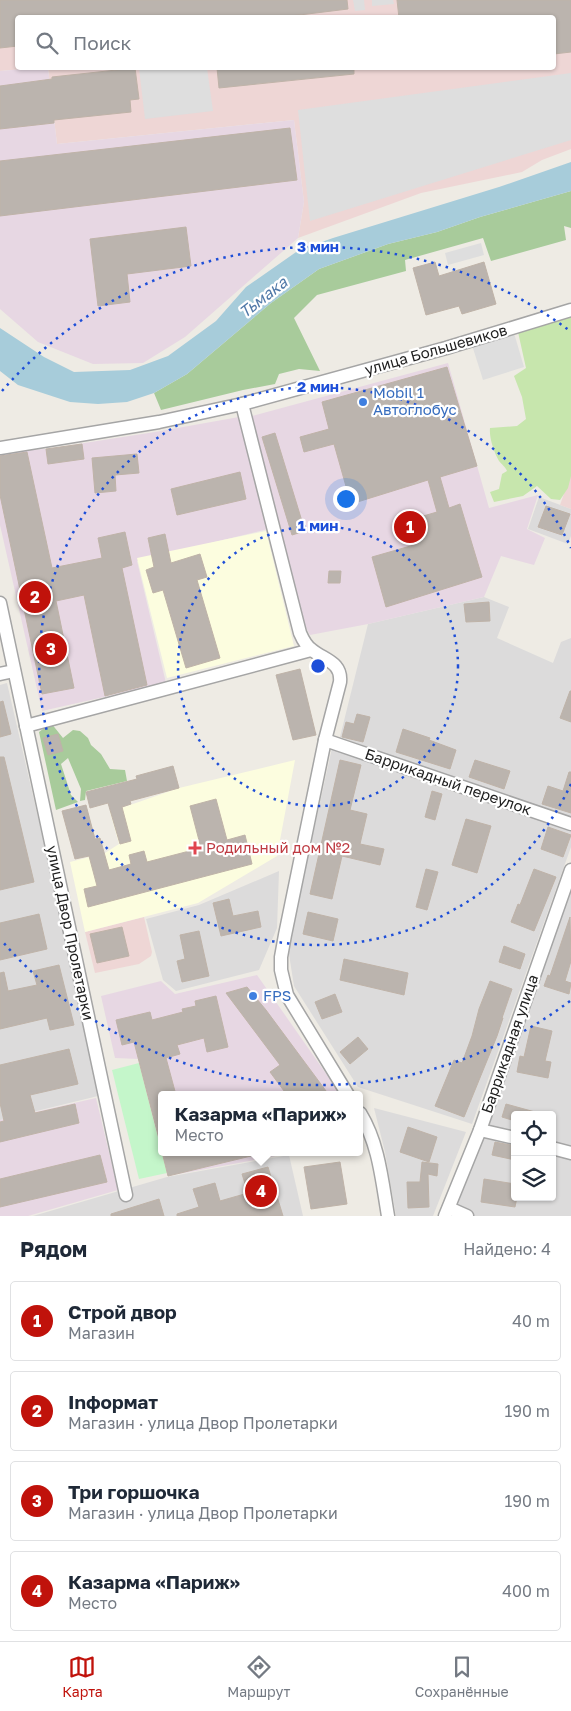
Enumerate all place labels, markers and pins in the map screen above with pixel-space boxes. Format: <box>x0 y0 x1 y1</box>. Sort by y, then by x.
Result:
place label: Mobil 1 Автоглобус <box>373 383 457 418</box>
marker: Mobil 1 Автоглобус <box>357 396 369 408</box>
pin: 1 <box>394 508 426 546</box>
pin: 2 <box>19 578 51 616</box>
pin: 3 <box>35 630 67 668</box>
centre of rings <box>309 657 327 675</box>
place label: Родильный дом №2 <box>206 838 350 856</box>
marker: Родильный дом №2 <box>188 841 202 855</box>
place label: FPS <box>263 986 291 1004</box>
marker: FPS <box>247 990 259 1002</box>
pin: 4 <box>245 1172 277 1210</box>

